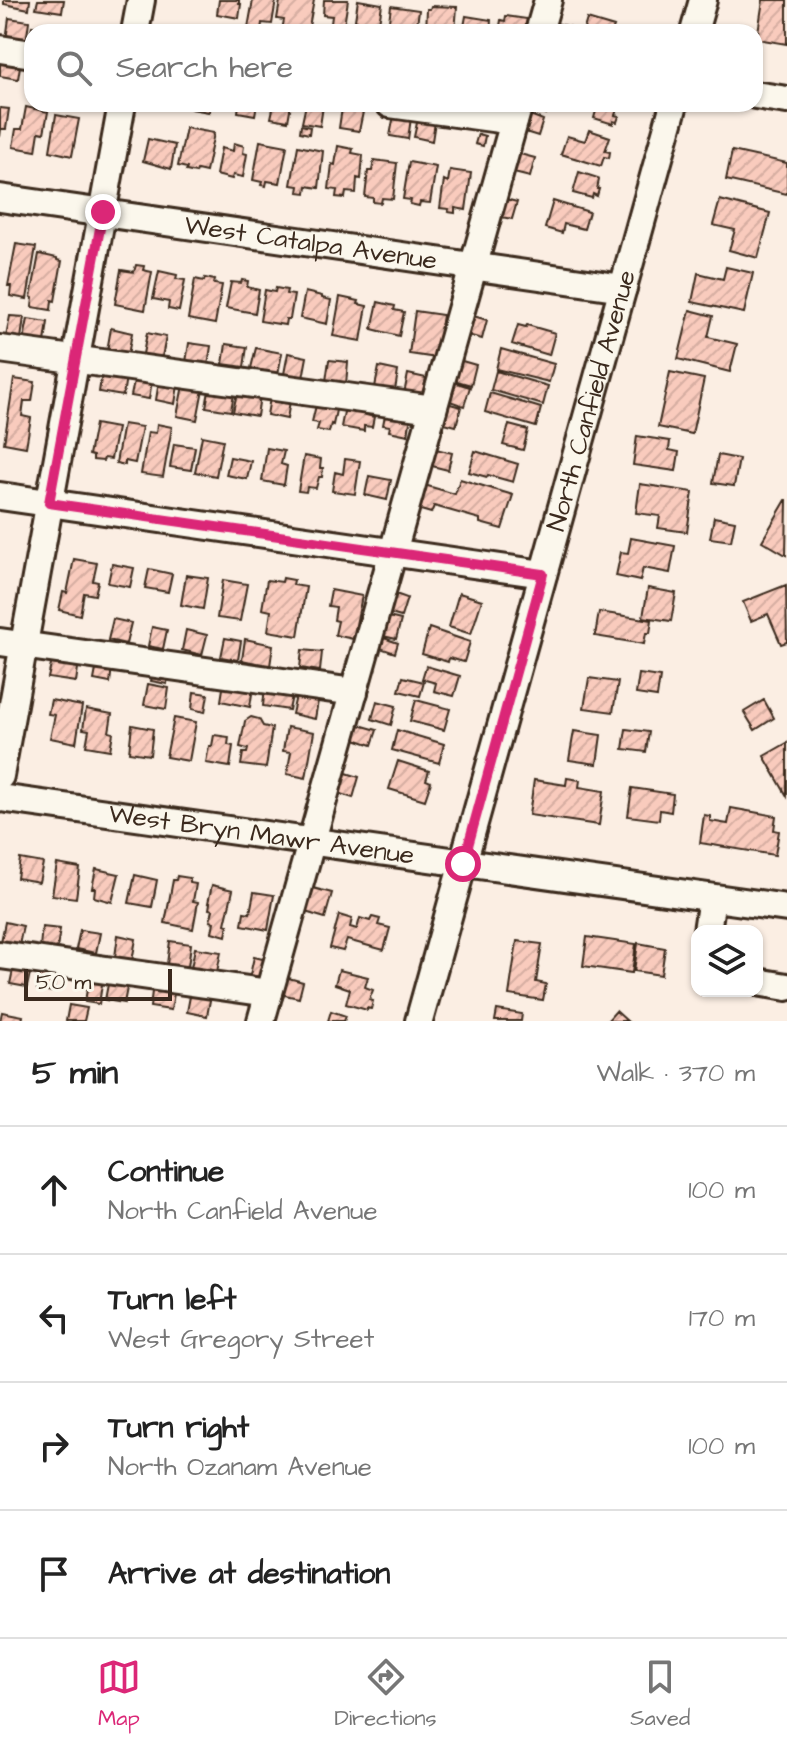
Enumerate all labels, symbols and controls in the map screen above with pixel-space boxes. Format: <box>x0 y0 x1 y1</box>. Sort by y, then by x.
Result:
search box <box>24 24 763 112</box>
icon: search <box>52 46 96 90</box>
text: Search here <box>116 47 293 89</box>
route end <box>85 194 121 230</box>
street label: West Catalpa Avenue <box>182 207 439 279</box>
street label: North Canfield Avenue <box>538 266 645 535</box>
street label: West Bryn Mawr Avenue <box>106 795 417 874</box>
route start <box>445 846 481 882</box>
map controls <box>691 925 763 997</box>
button: layers <box>691 925 763 997</box>
scale bar <box>24 965 172 1001</box>
text: 50 m <box>36 967 91 998</box>
text: 5 min <box>32 1049 118 1097</box>
text: Walk · 370 m <box>597 1055 755 1091</box>
text: Continue <box>108 1151 224 1193</box>
icon: ahead <box>32 1168 76 1212</box>
text: 100 m <box>688 1172 755 1208</box>
text: North Canfield Avenue <box>108 1193 377 1229</box>
text: Turn left <box>108 1279 236 1321</box>
icon: left <box>32 1296 76 1340</box>
text: 170 m <box>689 1300 755 1336</box>
text: West Gregory Street <box>108 1321 374 1357</box>
text: Turn right <box>108 1407 249 1449</box>
icon: right <box>32 1424 76 1468</box>
text: 100 m <box>688 1428 755 1464</box>
text: North Ozanam Avenue <box>108 1449 372 1485</box>
icon: arrive <box>32 1552 76 1596</box>
text: Arrive at destination <box>108 1553 390 1595</box>
tab: Map <box>97 1655 141 1734</box>
tab: Directions <box>334 1655 437 1734</box>
tab: Saved <box>630 1655 690 1734</box>

